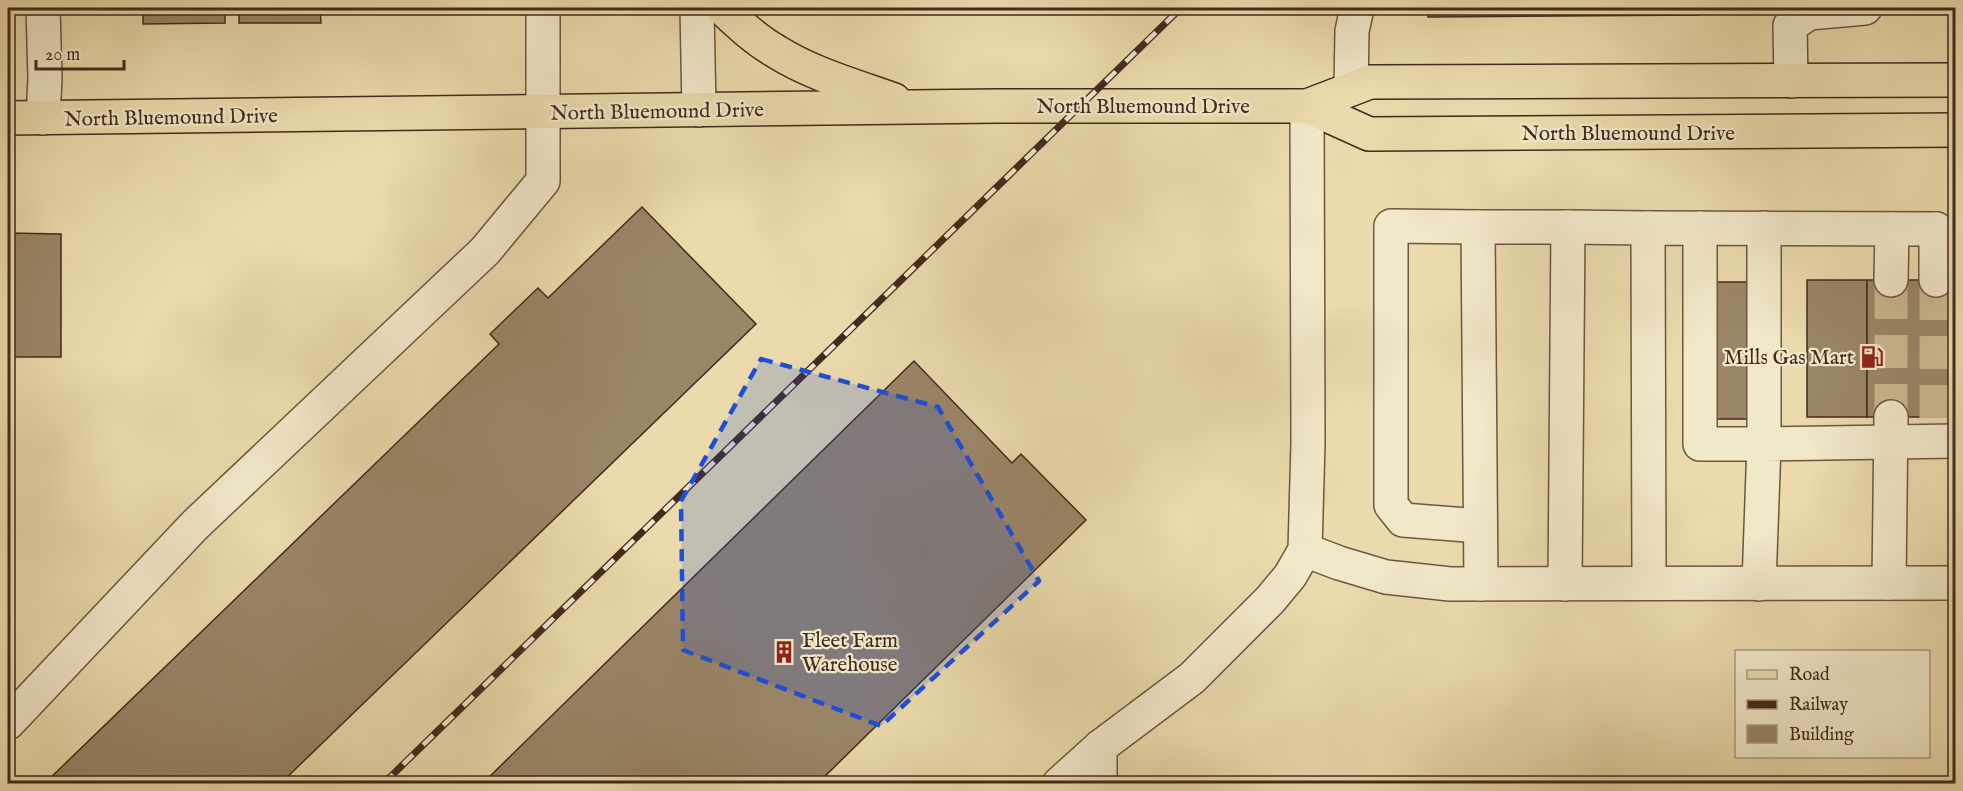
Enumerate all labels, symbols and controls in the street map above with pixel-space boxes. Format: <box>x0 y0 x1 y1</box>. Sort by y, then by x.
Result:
scale bar <box>36 33 124 71</box>
text: 20 m <box>45 44 80 67</box>
street label: North Bluemound Drive <box>1036 94 1250 121</box>
street label: North Bluemound Drive <box>550 97 764 128</box>
street label: North Bluemound Drive <box>64 103 278 134</box>
street label: North Bluemound Drive <box>1521 121 1735 148</box>
fuel station icon: Mills Gas Mart <box>1859 344 1885 370</box>
place label: Mills Gas Mart <box>1724 345 1854 372</box>
place label: Fleet Farm Warehouse <box>802 628 898 679</box>
building icon: Fleet Farm Warehouse <box>771 639 797 665</box>
legend <box>1735 650 1930 758</box>
text: Road <box>1789 664 1830 687</box>
text: Railway <box>1789 694 1848 717</box>
text: Building <box>1789 724 1854 747</box>

